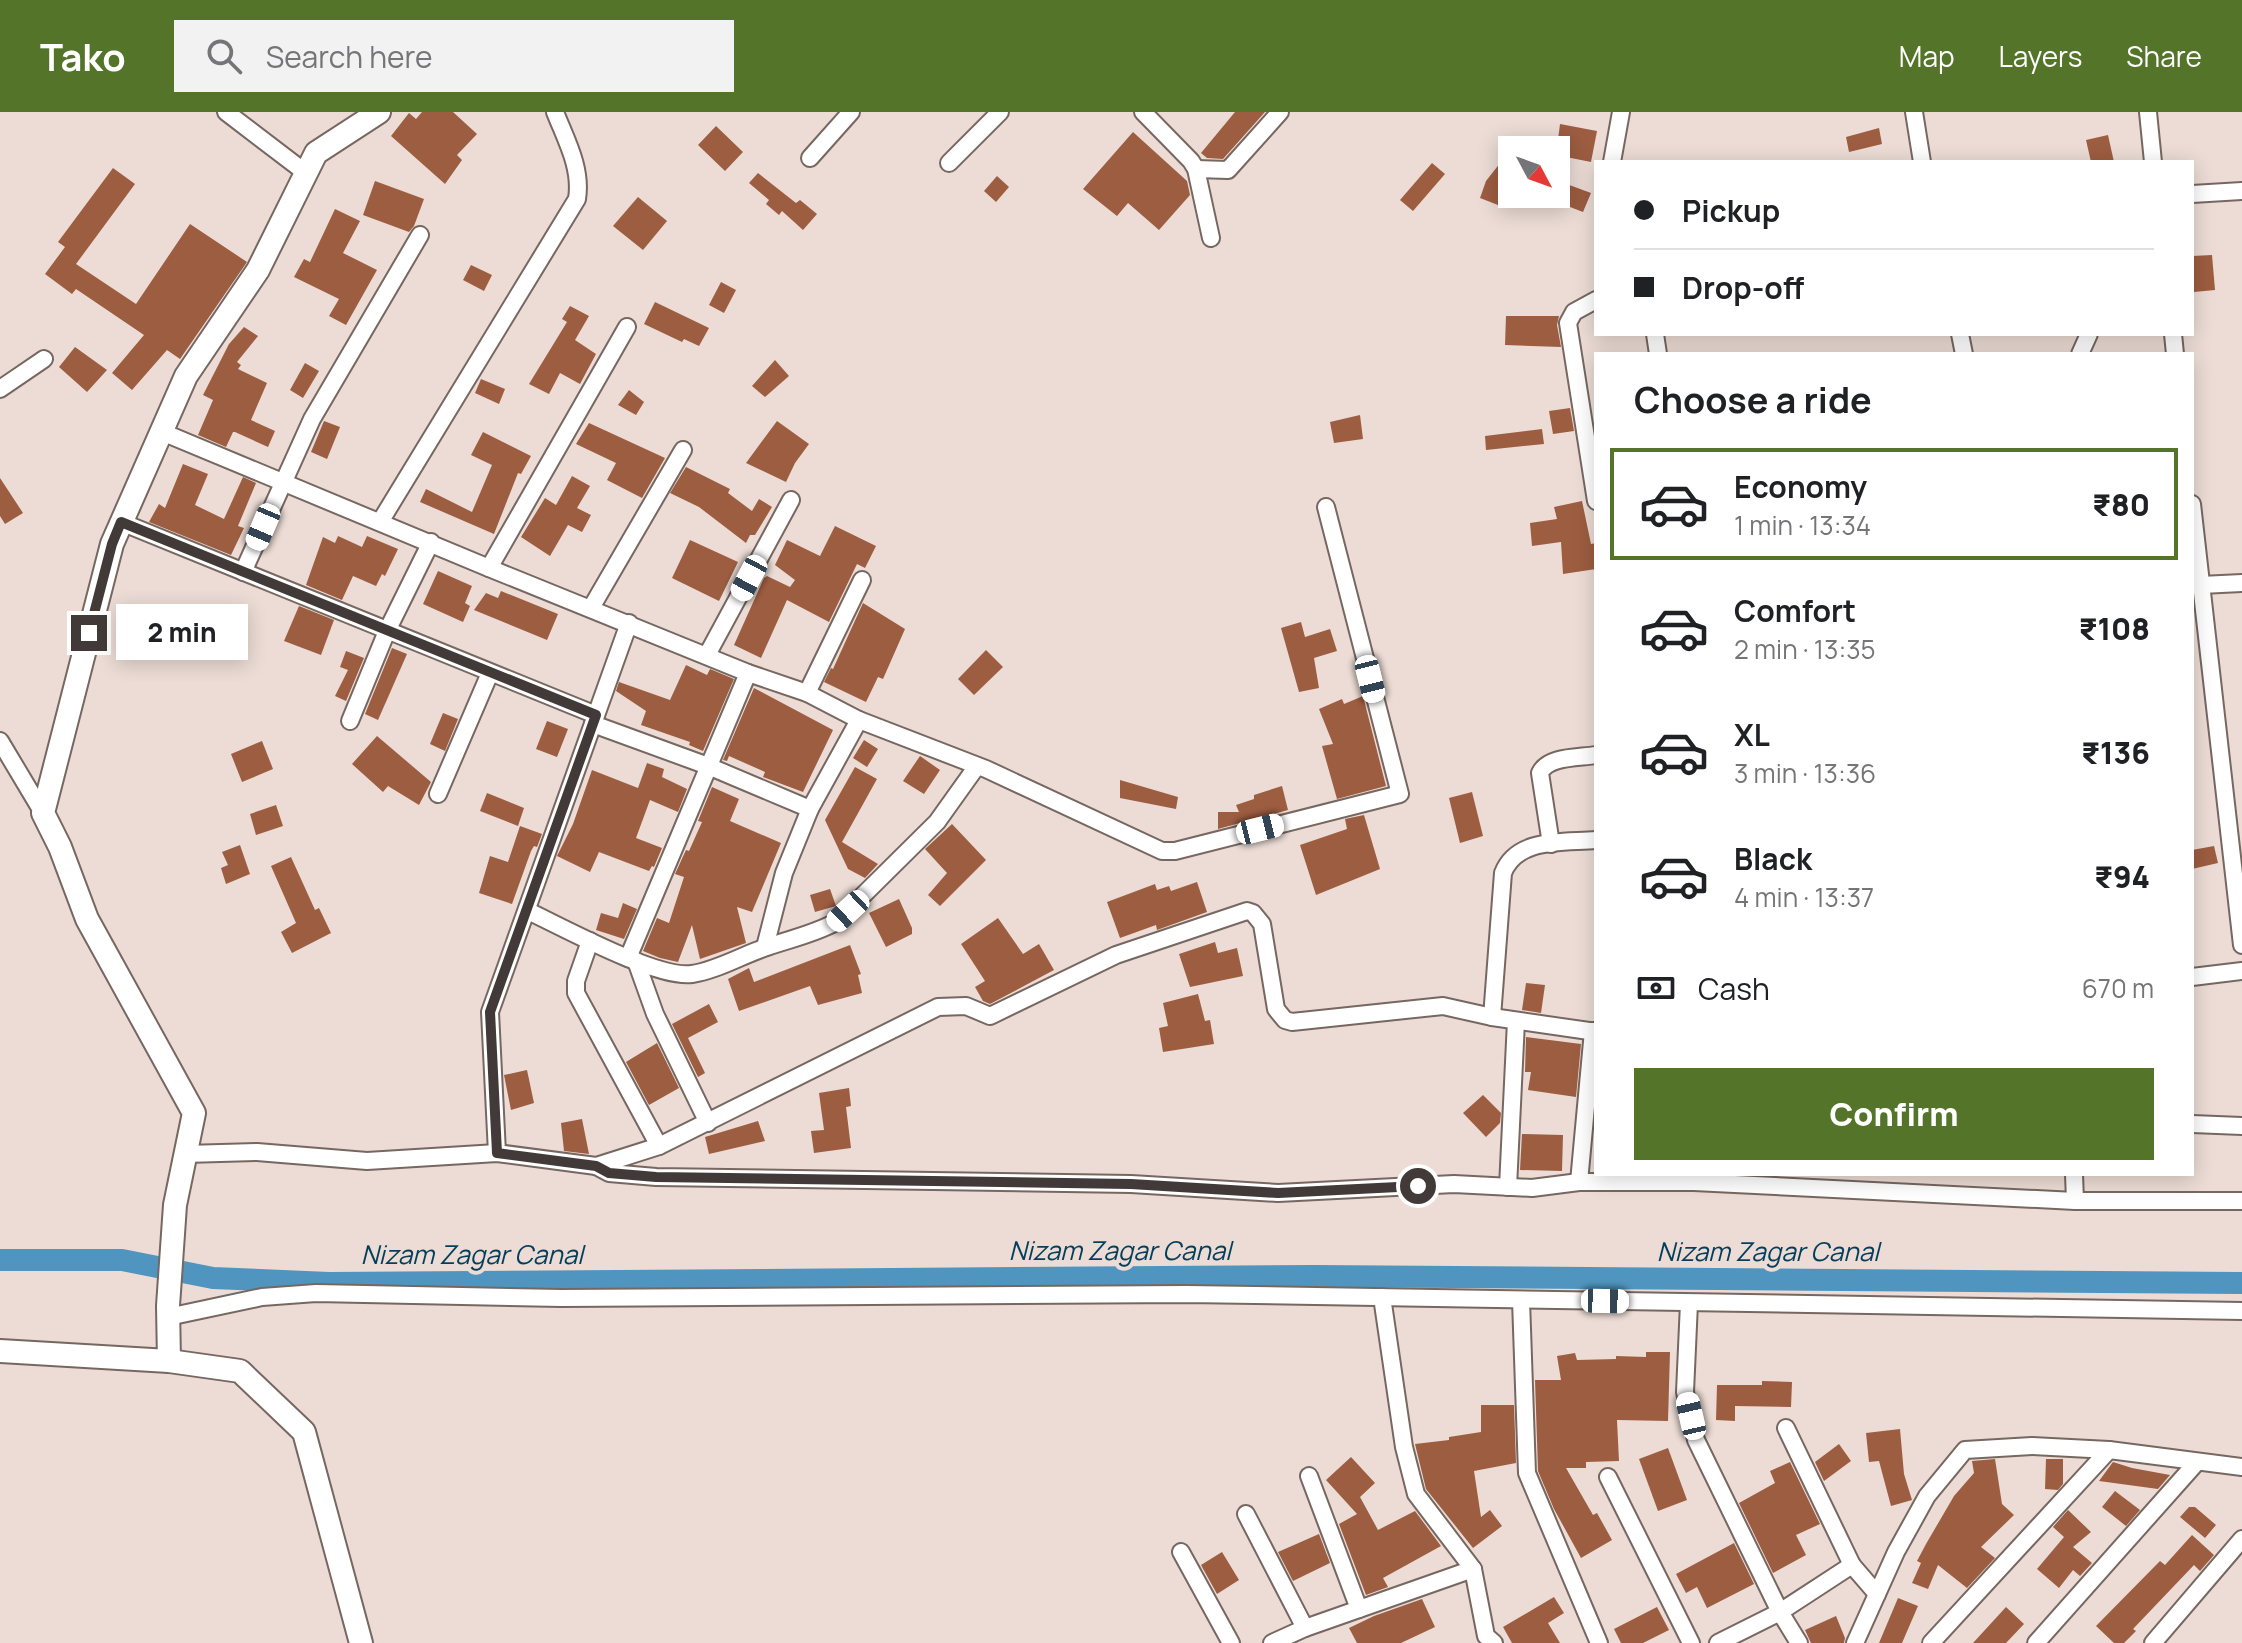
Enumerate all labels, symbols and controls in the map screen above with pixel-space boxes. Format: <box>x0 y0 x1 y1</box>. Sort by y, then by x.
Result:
search box <box>174 20 734 92</box>
text: Tako <box>40 30 126 82</box>
icon: search <box>202 34 246 78</box>
text: Search here <box>266 36 433 77</box>
text: Map <box>1899 37 1955 75</box>
text: Layers <box>1999 37 2082 75</box>
text: Share <box>2126 37 2202 75</box>
north arrow <box>1498 136 1570 208</box>
map controls <box>1498 136 1570 208</box>
text: Pickup <box>1682 190 1780 231</box>
text: Drop-off <box>1682 267 1804 308</box>
text: Choose a ride <box>1634 375 1872 424</box>
text: Economy <box>1734 466 1867 507</box>
icon: car <box>1638 468 1710 540</box>
text: ₹80 <box>2092 484 2150 525</box>
car <box>243 500 283 554</box>
text: 1 min · 13:34 <box>1734 507 1871 543</box>
car <box>727 551 771 605</box>
text: Comfort <box>1734 590 1856 631</box>
icon: car <box>1638 592 1710 664</box>
callout: 2 min <box>117 605 249 661</box>
text: ₹108 <box>2079 608 2150 649</box>
text: 2 min <box>148 614 216 650</box>
route end <box>71 615 107 651</box>
text: 2 min · 13:35 <box>1734 631 1876 667</box>
car <box>1353 653 1387 705</box>
text: XL <box>1734 714 1770 755</box>
icon: car <box>1638 716 1710 788</box>
text: ₹136 <box>2081 732 2150 773</box>
text: 3 min · 13:36 <box>1734 755 1876 791</box>
car <box>1234 812 1286 846</box>
text: Black <box>1734 838 1812 879</box>
icon: car <box>1638 840 1710 912</box>
text: ₹94 <box>2094 856 2150 897</box>
text: 4 min · 13:37 <box>1734 879 1874 915</box>
car <box>822 886 874 936</box>
icon: cash <box>1634 966 1678 1010</box>
text: Cash <box>1698 968 1770 1009</box>
text: 670 m <box>2082 970 2154 1006</box>
button: Confirm <box>1634 1068 2154 1160</box>
route start <box>1400 1168 1436 1204</box>
water label: Nizam Zagar Canal <box>1009 1232 1234 1268</box>
water label: Nizam Zagar Canal <box>1657 1233 1882 1269</box>
water label: Nizam Zagar Canal <box>361 1236 586 1272</box>
car <box>1581 1289 1629 1313</box>
car <box>1674 1390 1708 1442</box>

